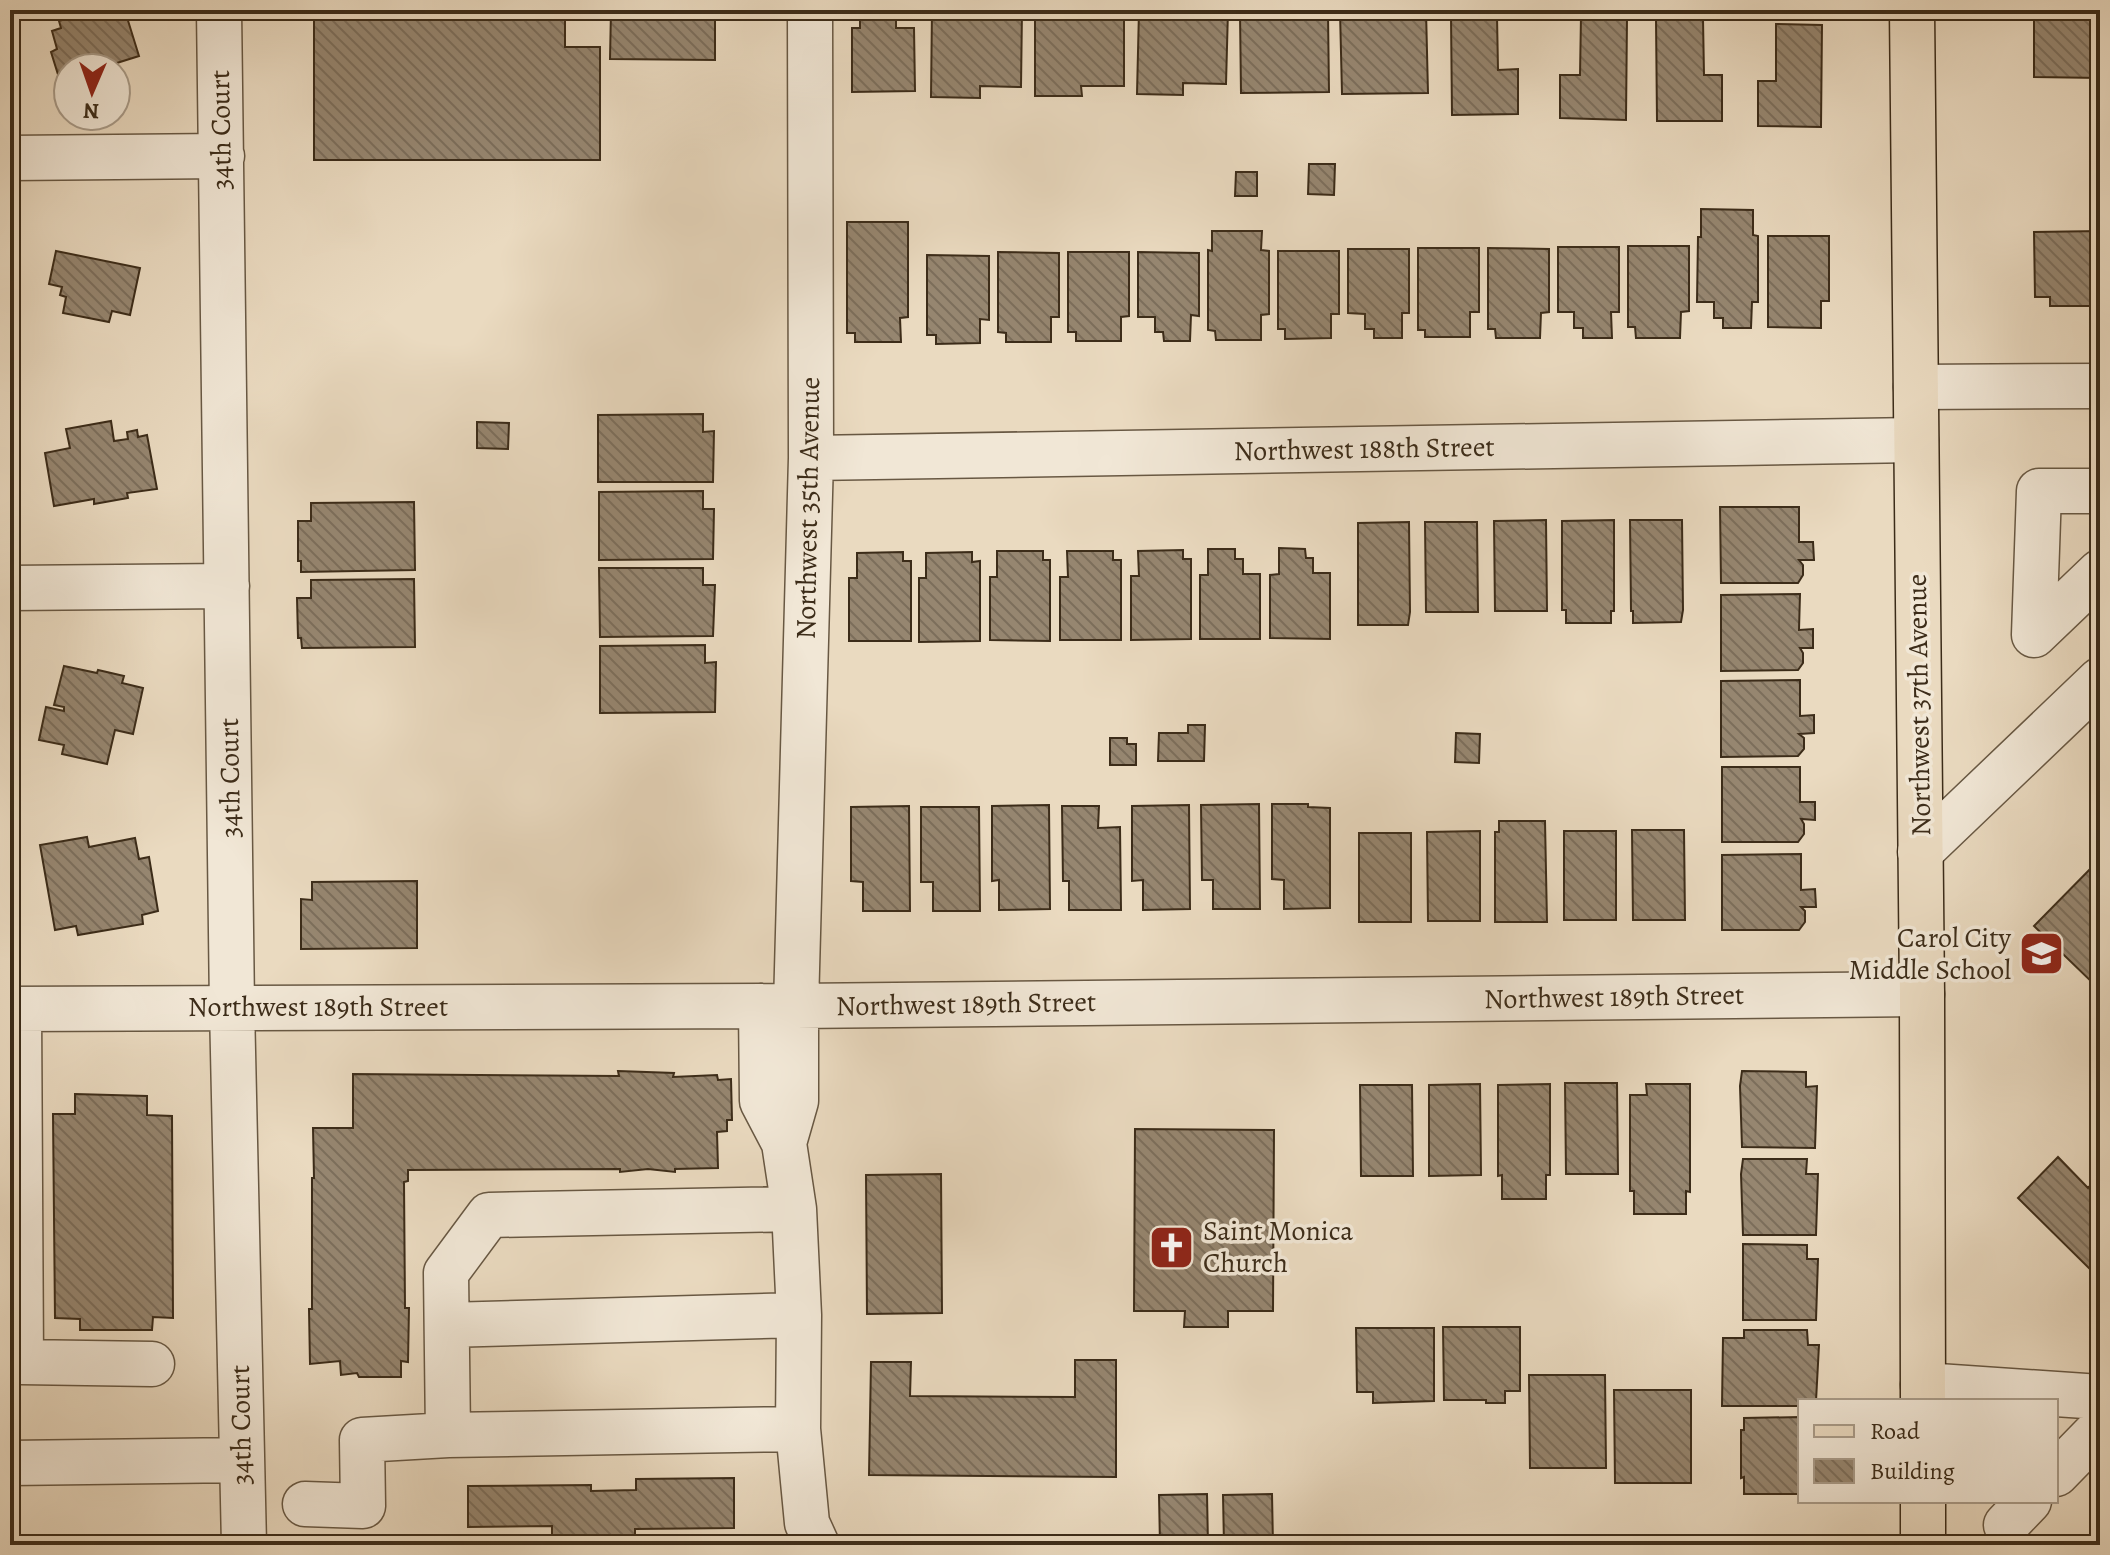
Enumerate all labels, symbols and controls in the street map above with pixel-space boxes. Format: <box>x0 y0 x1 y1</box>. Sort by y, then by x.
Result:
north arrow <box>52 52 132 132</box>
street label: 34th Court <box>201 70 241 190</box>
text: N <box>83 96 100 126</box>
street label: Northwest 35th Avenue <box>787 376 829 640</box>
street label: Northwest 188th Street <box>1233 428 1495 470</box>
street label: Northwest 37th Avenue <box>1898 574 1940 836</box>
street label: 34th Court <box>210 718 250 838</box>
place label: Carol City Middle School <box>1849 919 2012 989</box>
school or university icon: Carol City Middle School <box>2018 930 2066 978</box>
street label: Northwest 189th Street <box>1484 976 1744 1018</box>
street label: Northwest 189th Street <box>836 983 1096 1025</box>
street label: Northwest 189th Street <box>188 988 448 1026</box>
place label: Saint Monica Church <box>1203 1212 1353 1282</box>
church icon: Saint Monica Church <box>1148 1223 1196 1271</box>
street label: 34th Court <box>221 1365 261 1485</box>
legend <box>1798 1399 2058 1503</box>
text: Road <box>1870 1415 1920 1447</box>
text: Building <box>1870 1455 1955 1487</box>

